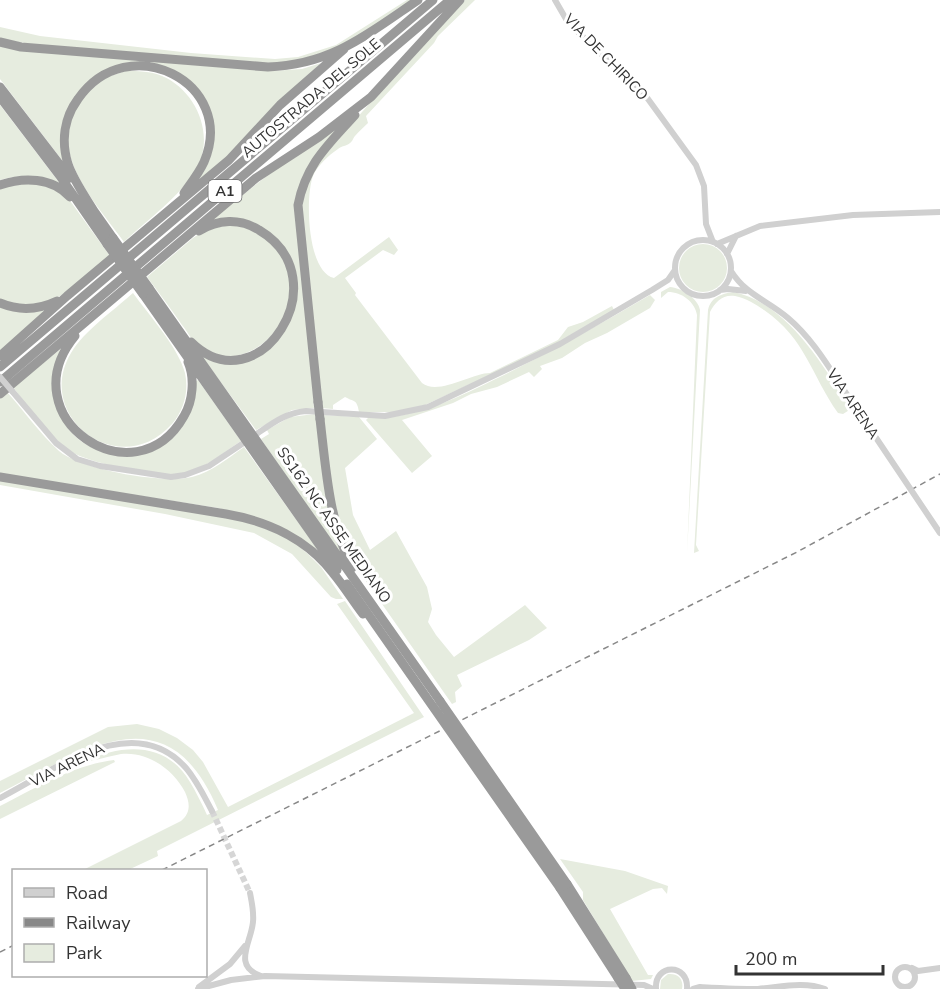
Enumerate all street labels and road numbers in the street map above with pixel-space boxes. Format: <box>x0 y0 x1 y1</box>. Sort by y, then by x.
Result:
street label: VIA DE CHIRICO <box>559 9 653 105</box>
street label: AUTOSTRADA DEL SOLE <box>237 34 385 162</box>
road number: A1 <box>208 180 242 202</box>
street label: VIA ARENA <box>822 364 884 443</box>
street label: SS162 NC ASSE MEDIANO <box>272 443 396 607</box>
street label: VIA ARENA <box>25 738 108 792</box>

